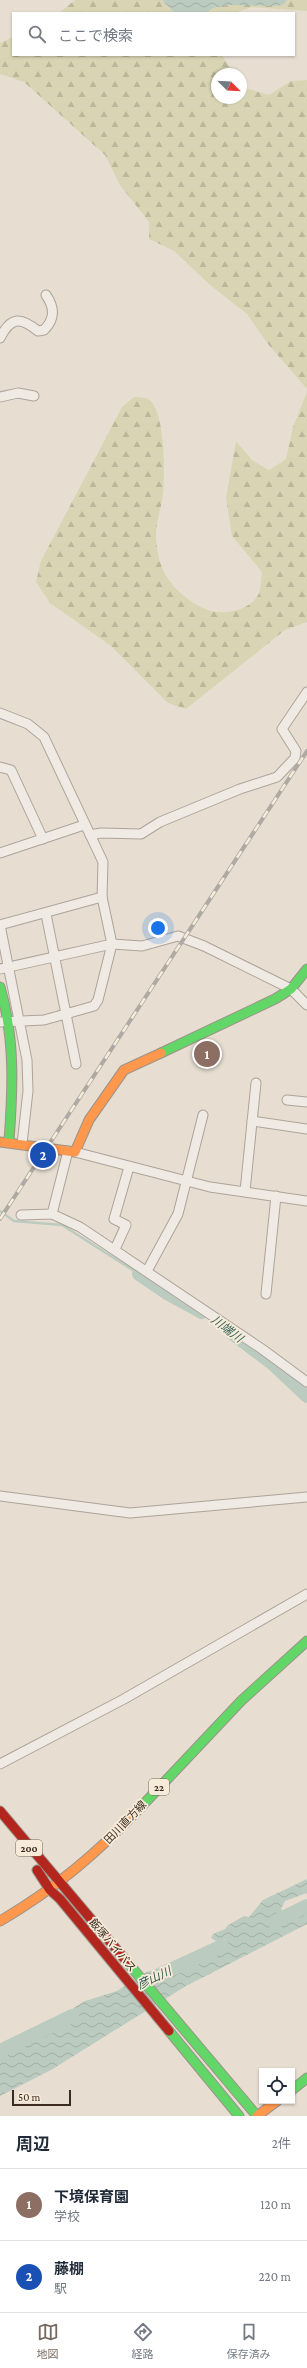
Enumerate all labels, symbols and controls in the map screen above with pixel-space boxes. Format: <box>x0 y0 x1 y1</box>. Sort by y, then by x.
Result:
search box <box>12 12 295 56</box>
icon: search <box>26 23 48 45</box>
text: ここで検索 <box>58 28 133 44</box>
north arrow <box>211 68 247 104</box>
your location <box>148 918 168 938</box>
pin: 1 <box>194 1039 220 1069</box>
pin: 2 <box>30 1140 56 1170</box>
water label: 川端川 <box>208 1313 247 1347</box>
road number: 22 <box>149 1779 169 1795</box>
street label: 田川直方線 <box>102 1798 148 1846</box>
road number: 200 <box>16 1840 42 1856</box>
street label: 飯塚バイパス <box>87 1916 139 1974</box>
water label: 彦山川 <box>135 1963 175 1992</box>
map controls <box>259 2068 295 2104</box>
button: locate <box>259 2068 295 2104</box>
scale bar <box>12 2088 71 2107</box>
text: 50 m <box>18 2091 40 2103</box>
text: 周辺 <box>16 2135 50 2154</box>
text: 2件 <box>272 2136 291 2151</box>
text: 下境保育園 <box>54 2189 129 2205</box>
text: 1 <box>27 2197 31 2212</box>
text: 120 m <box>260 2197 291 2212</box>
text: 学校 <box>54 2209 80 2224</box>
text: 藤棚 <box>54 2261 84 2277</box>
text: 2 <box>26 2269 32 2284</box>
text: 220 m <box>258 2269 291 2284</box>
text: 駅 <box>54 2281 67 2296</box>
tab: 地図 <box>37 2321 59 2361</box>
tab: 経路 <box>132 2321 154 2361</box>
tab: 保存済み <box>227 2321 271 2361</box>

